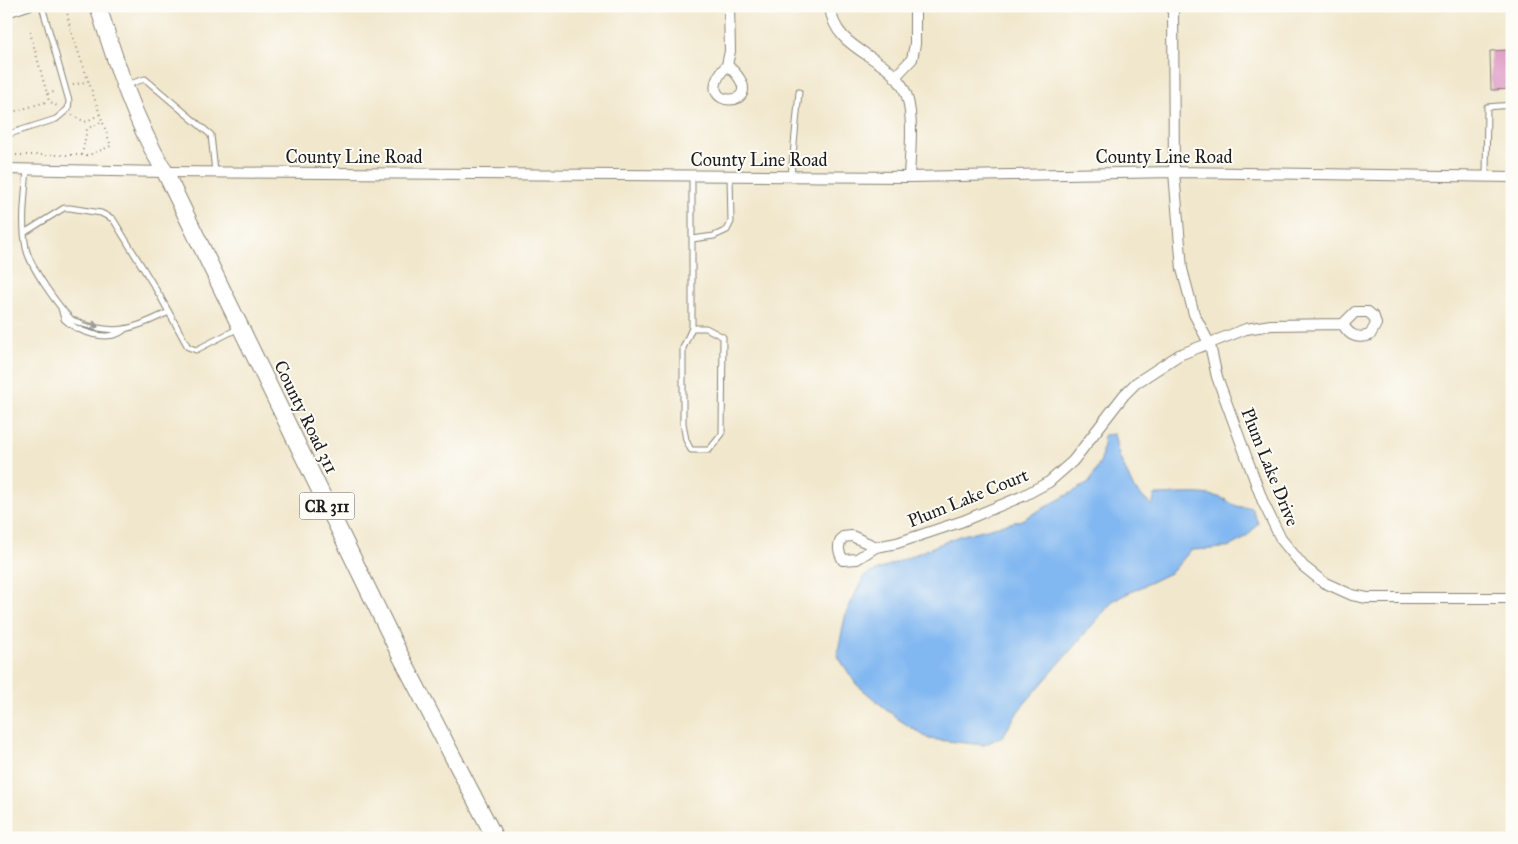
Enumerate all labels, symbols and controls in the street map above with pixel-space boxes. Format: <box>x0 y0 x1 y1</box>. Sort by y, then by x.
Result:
street label: County Line Road <box>285 146 423 168</box>
street label: County Line Road <box>1095 146 1233 168</box>
street label: County Line Road <box>690 149 828 171</box>
one-way arrow <box>83 321 99 330</box>
street label: County Road 311 <box>269 357 343 477</box>
street label: Plum Lake Drive <box>1236 405 1304 529</box>
street label: Plum Lake Court <box>904 464 1032 532</box>
road number: CR 311 <box>300 492 354 520</box>

